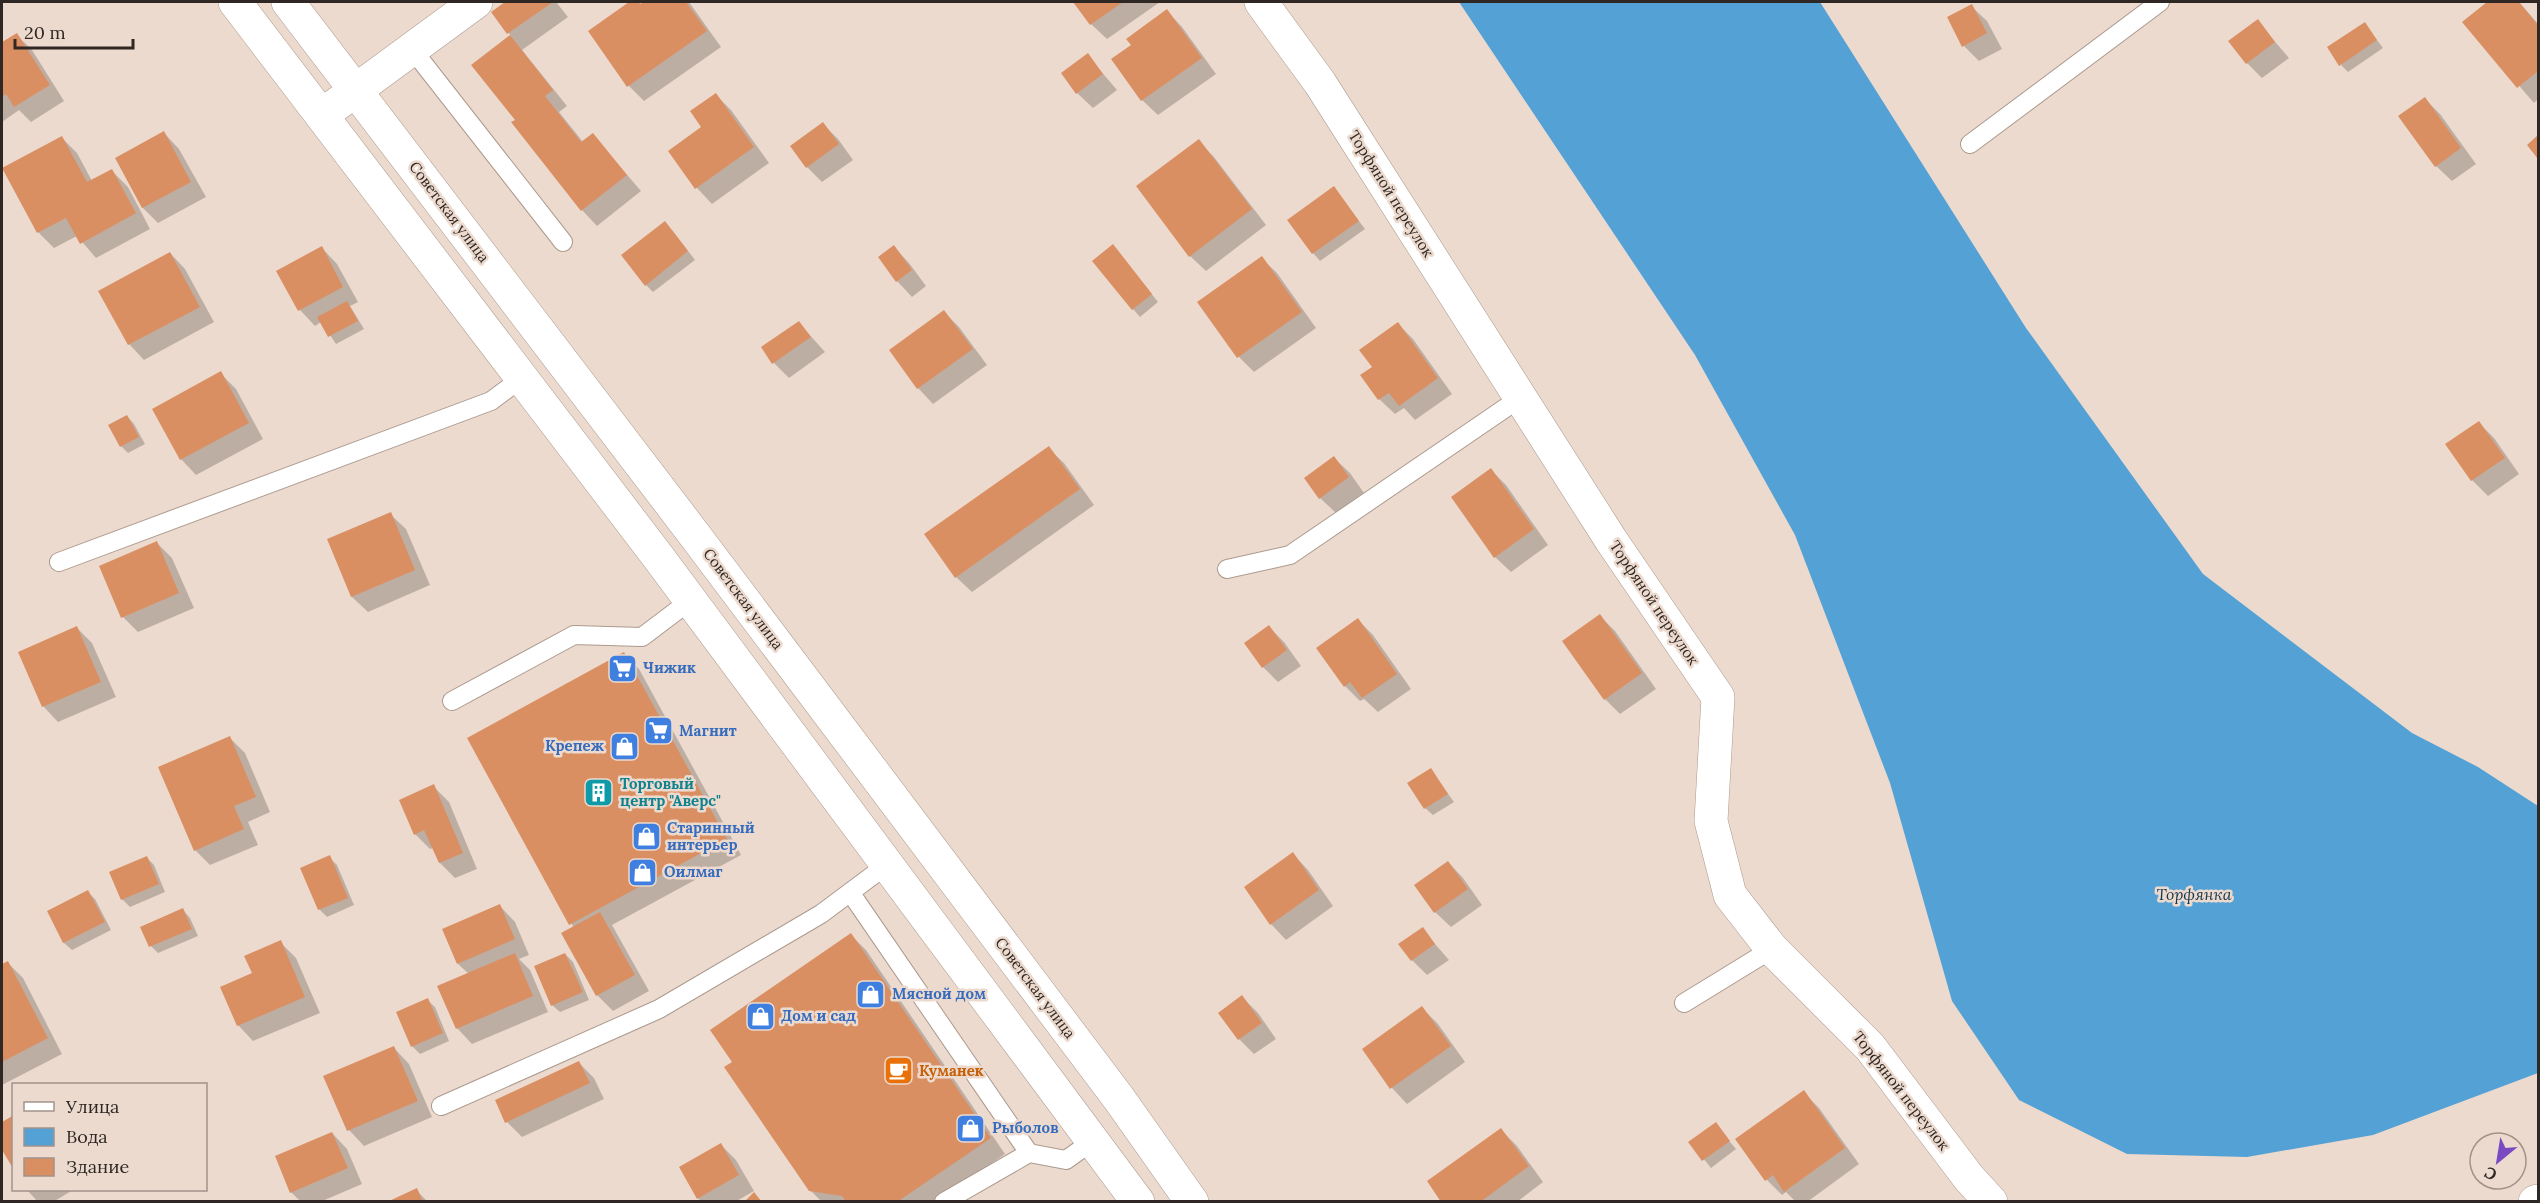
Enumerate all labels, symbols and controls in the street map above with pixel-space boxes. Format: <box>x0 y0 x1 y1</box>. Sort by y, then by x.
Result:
scale bar <box>15 12 134 50</box>
text: 20 m <box>24 21 66 44</box>
street label: Торфяной переулок <box>1345 127 1438 261</box>
street label: Советская улица <box>405 157 494 266</box>
street label: Торфяной переулок <box>1606 537 1703 669</box>
street label: Советская улица <box>699 544 788 653</box>
supermarket icon: Чижик <box>606 652 638 684</box>
place label: Чижик <box>643 658 696 677</box>
supermarket icon: Магнит <box>642 715 674 747</box>
place label: Магнит <box>679 721 737 740</box>
shop icon: Крепеж <box>609 730 641 762</box>
place label: Крепеж <box>545 736 605 755</box>
place label: Торговый центр "Аверс" <box>620 774 721 810</box>
building icon: Торговый центр "Аверс" <box>583 777 615 809</box>
place label: Старинный интерьер <box>667 818 755 854</box>
shop icon: Старинный интерьер <box>630 821 662 853</box>
shop icon: Оилмаг <box>627 856 659 888</box>
place label: Оилмаг <box>664 862 723 881</box>
water label: Торфянка <box>2157 884 2232 904</box>
street label: Советская улица <box>991 933 1080 1042</box>
shop icon: Мясной дом <box>855 978 887 1010</box>
place label: Мясной дом <box>892 984 986 1003</box>
shop icon: Дом и сад <box>744 1000 776 1032</box>
place label: Дом и сад <box>781 1006 856 1025</box>
street label: Торфяной переулок <box>1849 1027 1954 1154</box>
cafe icon: Куманек <box>882 1055 914 1087</box>
place label: Куманек <box>919 1061 984 1080</box>
legend <box>12 1083 207 1191</box>
text: Улица <box>65 1095 119 1118</box>
shop icon: Рыболов <box>955 1112 987 1144</box>
place label: Рыболов <box>992 1118 1059 1137</box>
text: Вода <box>66 1125 108 1148</box>
north arrow <box>2468 1131 2528 1191</box>
text: Здание <box>66 1155 129 1178</box>
text: С <box>2481 1163 2500 1185</box>

